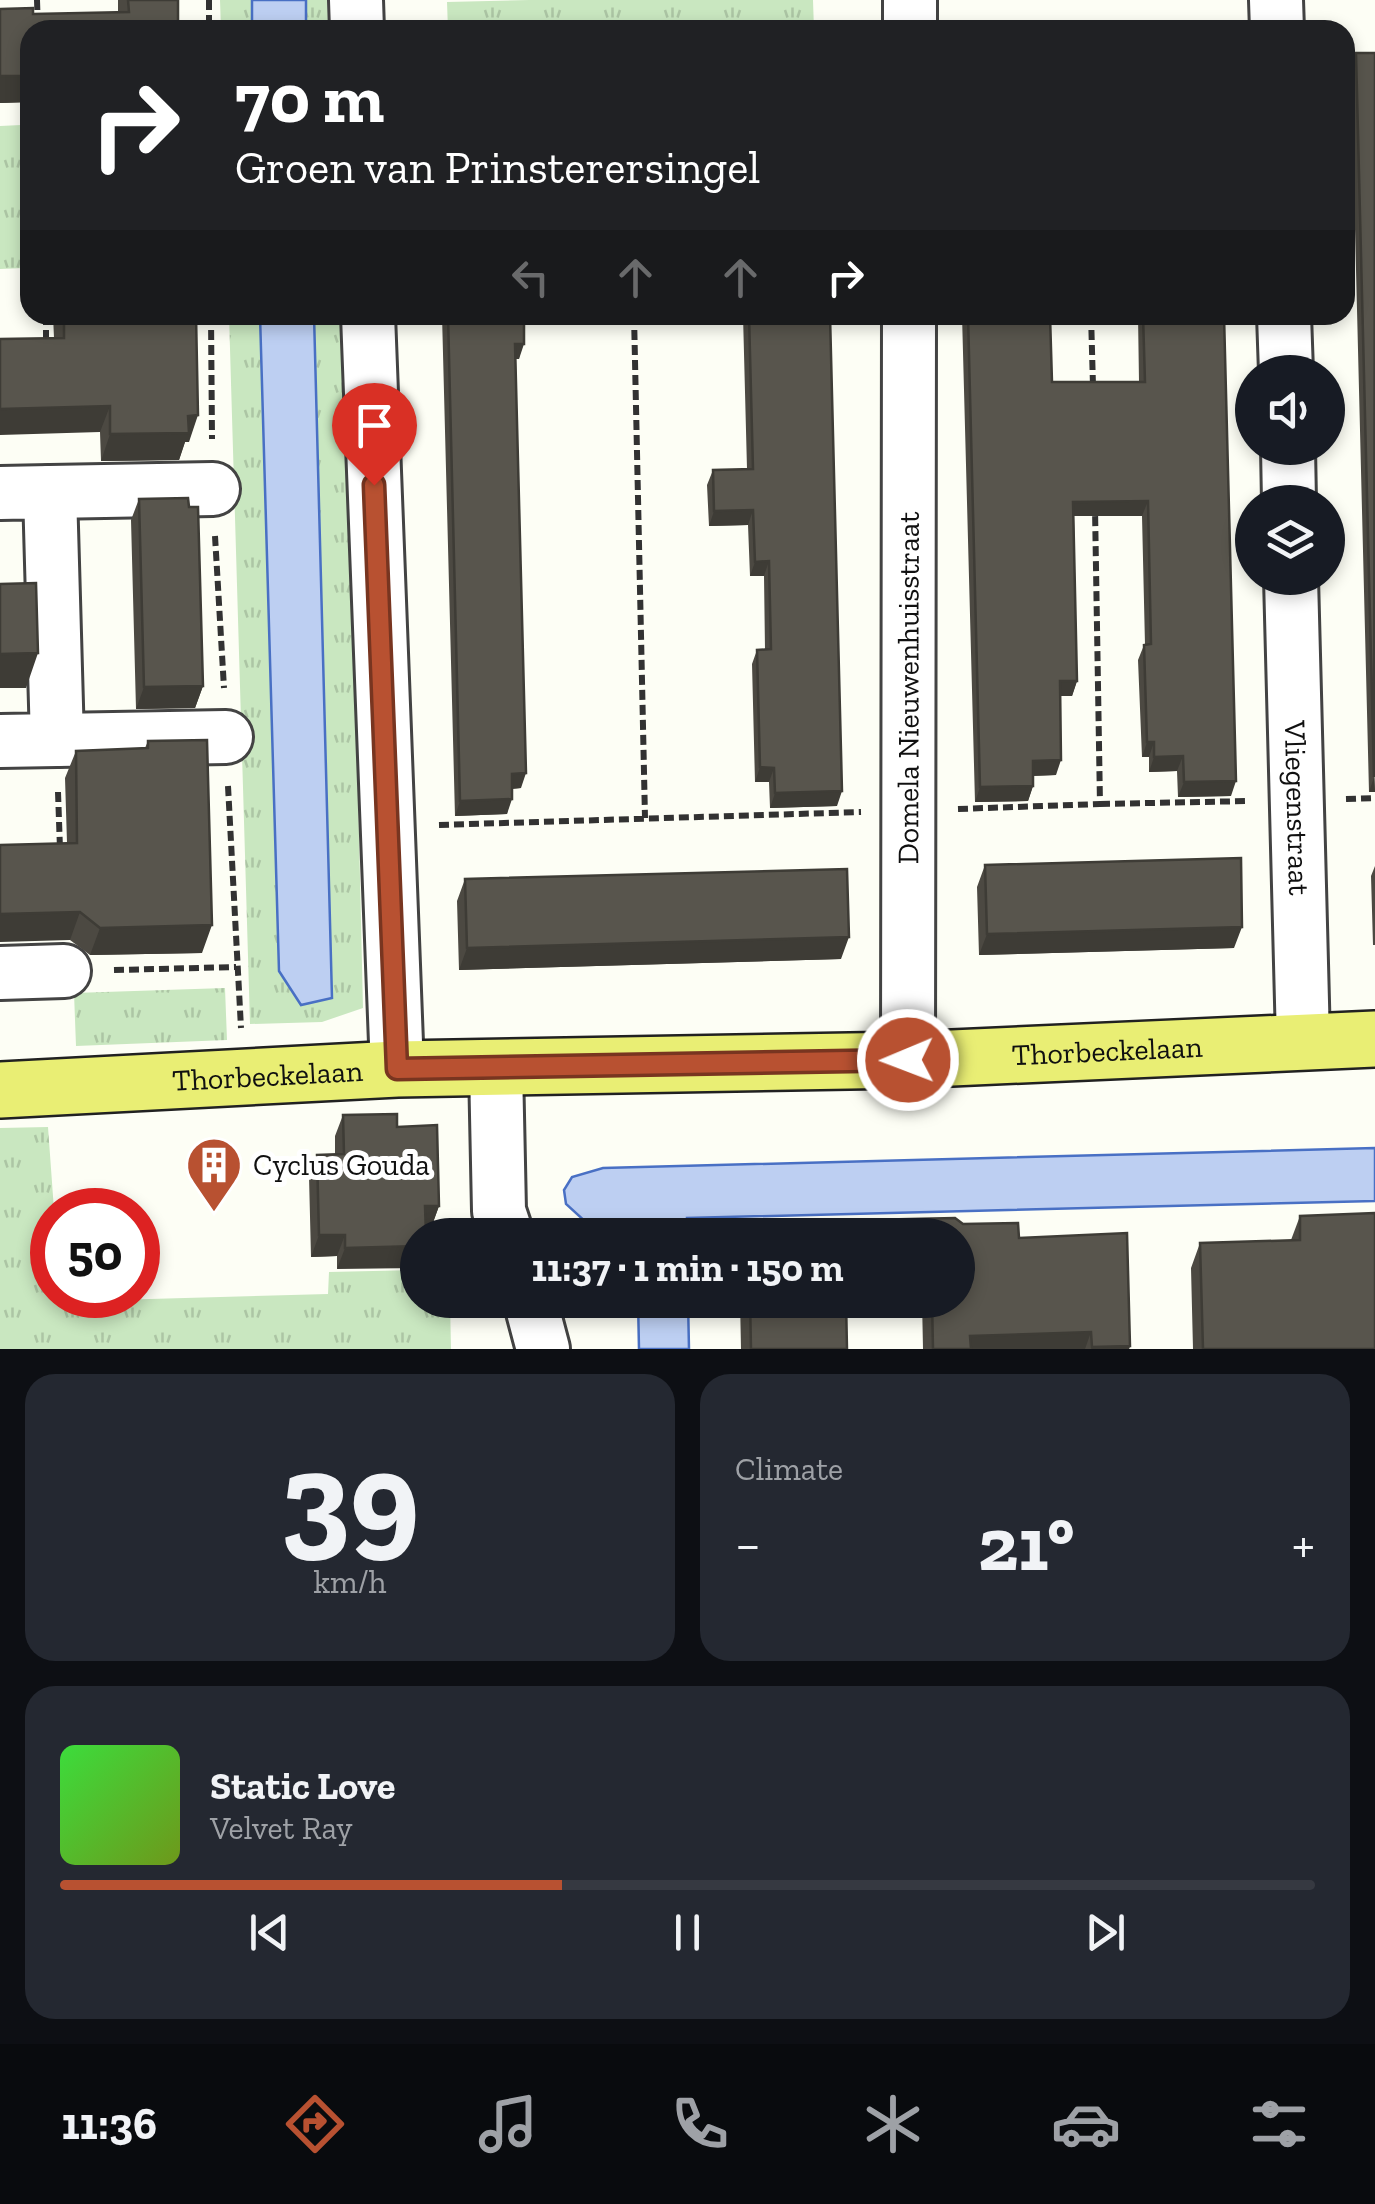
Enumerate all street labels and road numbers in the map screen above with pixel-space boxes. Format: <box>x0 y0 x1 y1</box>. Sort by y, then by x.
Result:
street label: Domela Nieuwenhuisstraat <box>890 512 927 864</box>
street label: Vliegenstraat <box>1277 719 1317 896</box>
street label: Thorbeckelaan <box>1011 1029 1203 1073</box>
street label: Thorbeckelaan <box>171 1053 364 1099</box>

